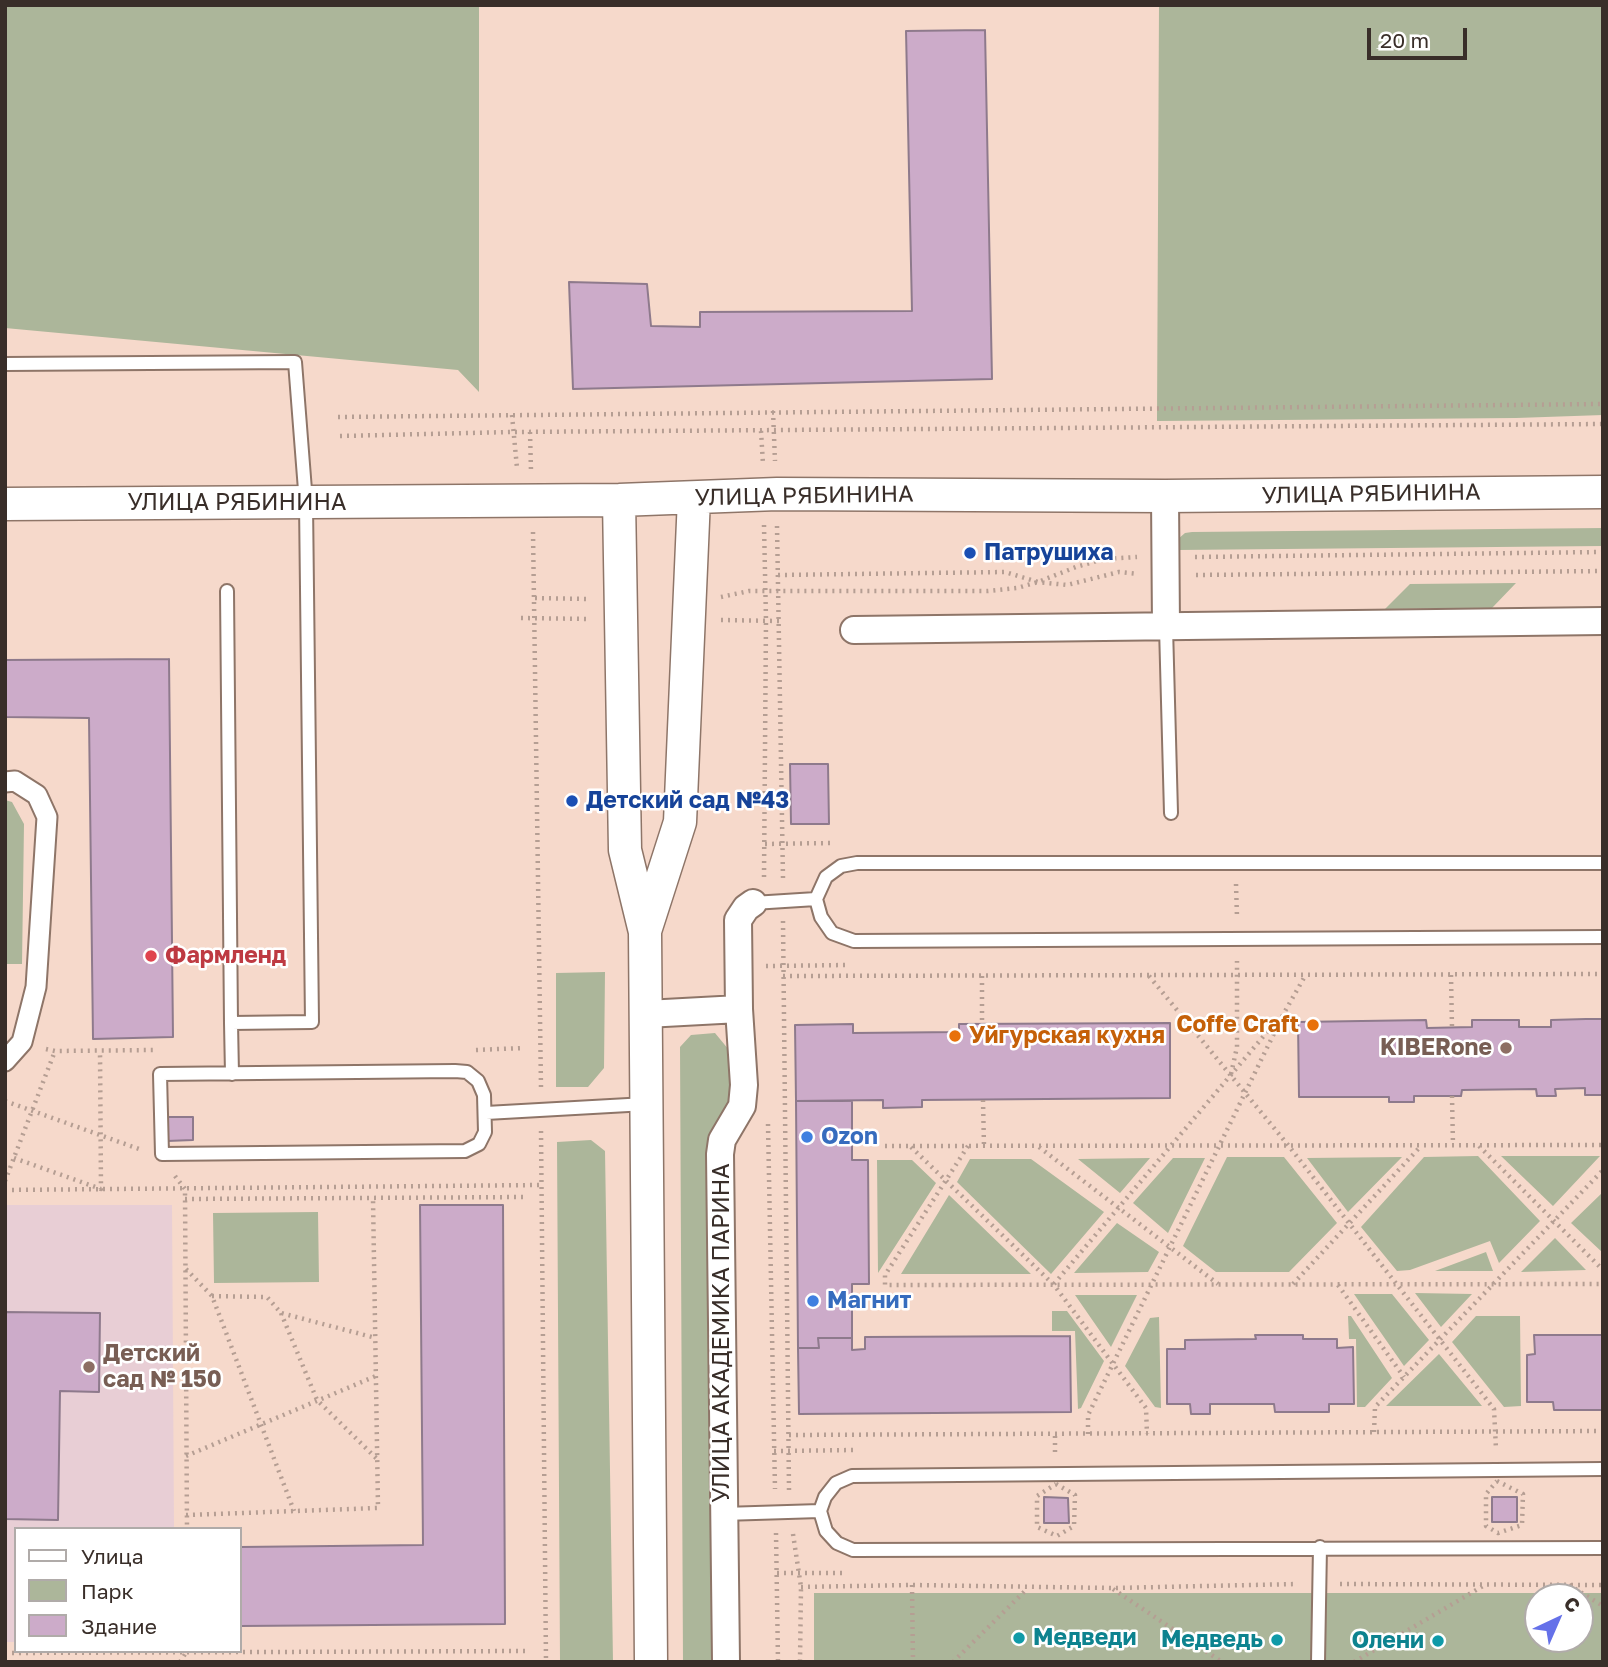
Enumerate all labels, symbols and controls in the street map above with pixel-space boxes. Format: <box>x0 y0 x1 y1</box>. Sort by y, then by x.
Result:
scale bar <box>1370 14 1470 58</box>
text: 20 m <box>1380 27 1429 53</box>
street label: УЛИЦА РЯБИНИНА <box>1261 478 1481 510</box>
street label: УЛИЦА РЯБИНИНА <box>694 480 914 512</box>
street label: УЛИЦА РЯБИНИНА <box>128 489 346 517</box>
place label: Патрушиха <box>984 539 1114 567</box>
marker: Патрушиха <box>962 545 978 561</box>
place label: Детский сад №43 <box>586 787 789 815</box>
marker: Детский сад №43 <box>564 793 580 809</box>
place label: Фармленд <box>165 942 286 970</box>
marker: Фармленд <box>143 948 159 964</box>
place label: Coffe Craft <box>1176 1011 1299 1039</box>
marker: Coffe Craft <box>1305 1017 1321 1033</box>
place label: Уйгурская кухня <box>969 1022 1165 1050</box>
marker: Уйгурская кухня <box>947 1028 963 1044</box>
place label: KIBERone <box>1380 1034 1492 1062</box>
marker: KIBERone <box>1498 1040 1514 1056</box>
place label: Ozon <box>821 1123 878 1151</box>
marker: Ozon <box>799 1129 815 1145</box>
street label: УЛИЦА АКАДЕМИКА ПАРИНА <box>708 1163 736 1503</box>
place label: Магнит <box>827 1287 911 1315</box>
marker: Магнит <box>805 1293 821 1309</box>
place label: Детский сад № 150 <box>103 1340 222 1394</box>
marker: Детский сад № 150 <box>81 1359 97 1375</box>
legend <box>14 1527 242 1653</box>
text: Улица <box>81 1543 144 1569</box>
text: Парк <box>81 1578 134 1604</box>
north arrow <box>1524 1583 1594 1653</box>
text: С <box>1560 1591 1585 1617</box>
text: Здание <box>81 1613 157 1639</box>
place label: Медведи <box>1033 1624 1136 1652</box>
place label: Медведь <box>1161 1626 1263 1654</box>
place label: Олени <box>1352 1627 1424 1655</box>
marker: Медведи <box>1011 1630 1027 1646</box>
marker: Медведь <box>1269 1632 1285 1648</box>
marker: Олени <box>1430 1633 1446 1649</box>

